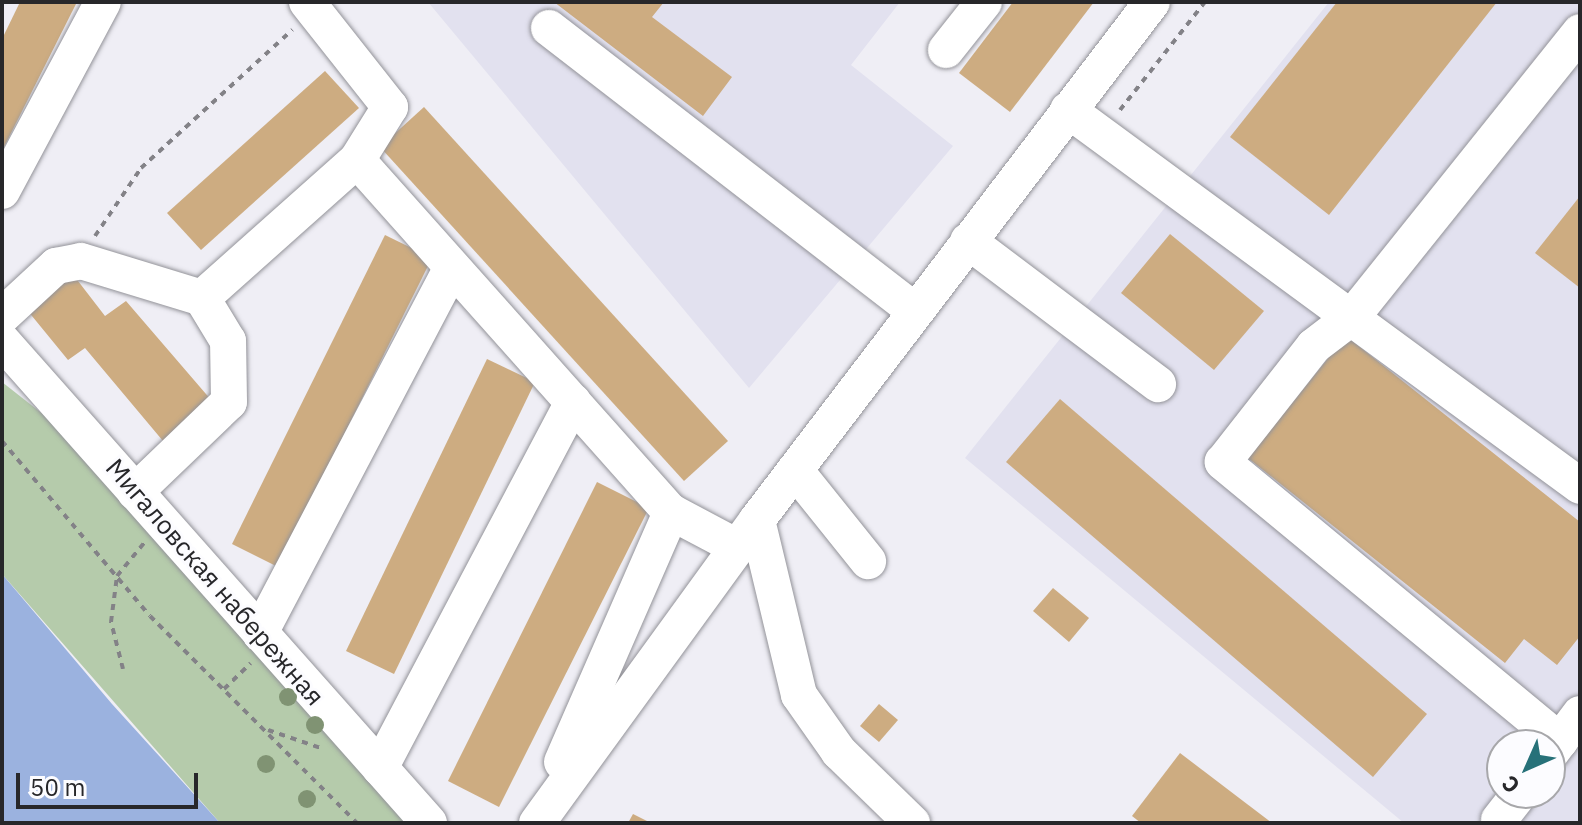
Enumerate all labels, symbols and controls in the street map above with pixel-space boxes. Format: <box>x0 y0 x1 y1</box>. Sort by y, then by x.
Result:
street label: Мигаловская набережная <box>99 452 331 712</box>
north arrow <box>1486 729 1566 809</box>
scale bar <box>20 757 202 807</box>
text: С <box>1495 770 1525 800</box>
text: 50 m <box>30 771 85 803</box>

